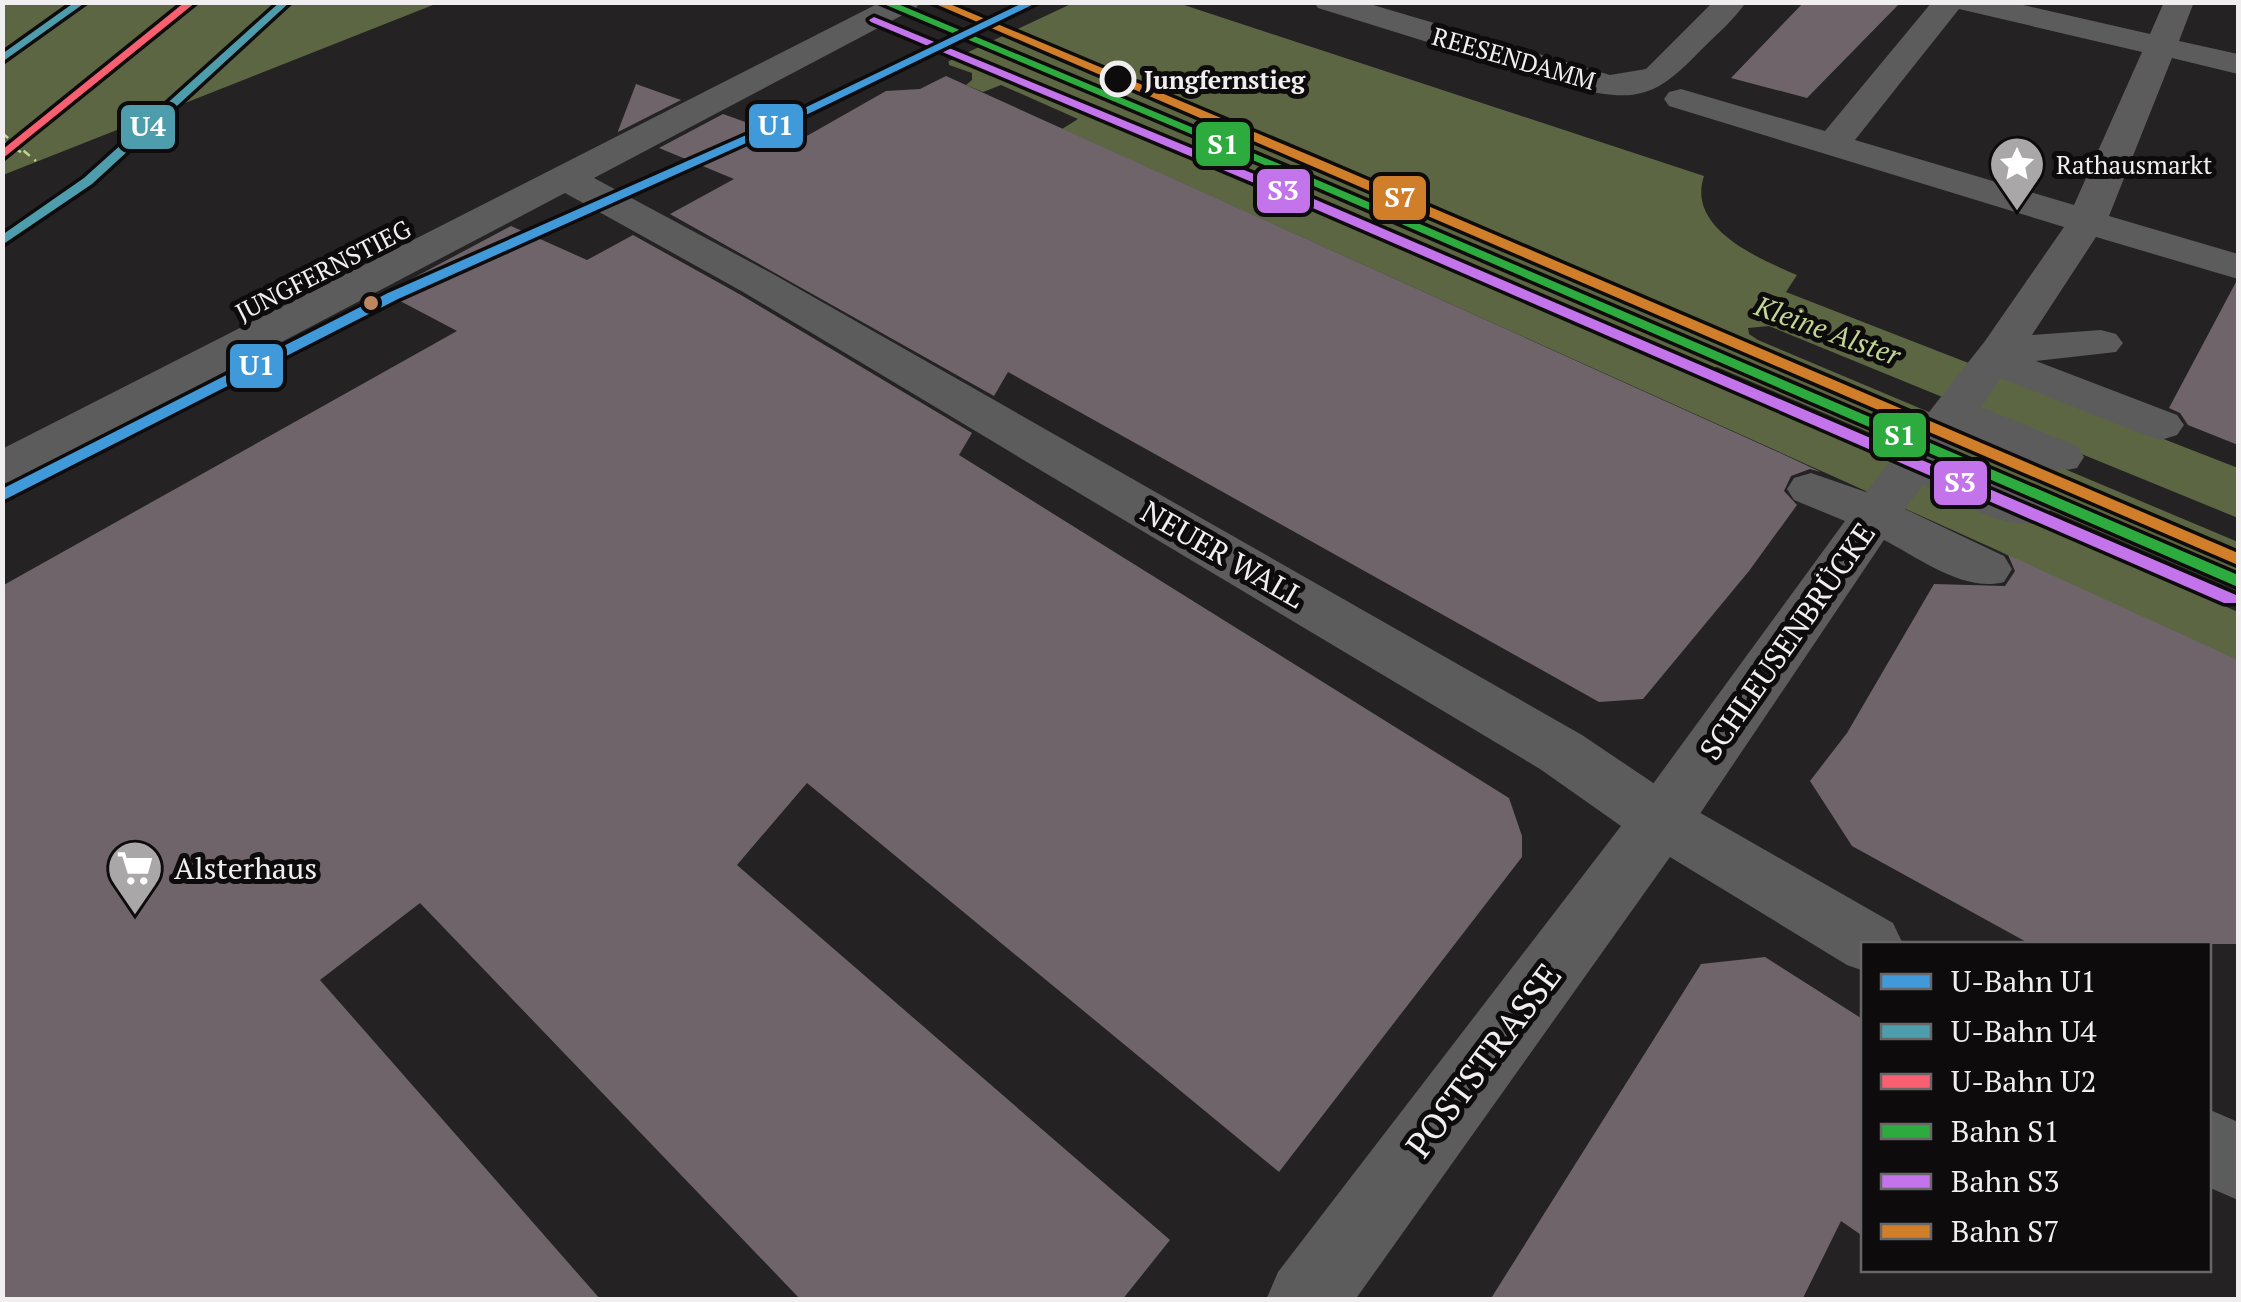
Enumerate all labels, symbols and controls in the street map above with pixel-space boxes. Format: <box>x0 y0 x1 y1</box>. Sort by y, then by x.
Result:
street label: REESENDAMM <box>1429 19 1599 97</box>
marker: Jungfernstieg <box>1101 62 1135 96</box>
place label: Jungfernstieg <box>1144 63 1306 96</box>
line badge: U1 <box>747 102 805 150</box>
line badge: U4 <box>119 103 177 151</box>
text: U1 <box>758 106 794 143</box>
text: U4 <box>130 107 166 144</box>
line badge: S1 <box>1194 120 1252 168</box>
text: S1 <box>1207 125 1239 162</box>
place icon: Rathausmarkt <box>1987 134 2047 213</box>
place label: Rathausmarkt <box>2056 148 2212 181</box>
line badge: S3 <box>1255 167 1312 215</box>
text: S3 <box>1267 171 1299 208</box>
line badge: S7 <box>1371 174 1428 222</box>
text: S7 <box>1384 178 1416 215</box>
street label: JUNGFERNSTIEG <box>230 212 416 328</box>
water label: Kleine Alster <box>1749 286 1907 374</box>
unlabelled marker <box>361 293 381 313</box>
line badge: U1 <box>228 342 285 390</box>
text: U1 <box>239 346 275 383</box>
line badge: S1 <box>1871 411 1928 459</box>
text: S1 <box>1884 416 1916 453</box>
line badge: S3 <box>1932 459 1989 507</box>
text: S3 <box>1944 463 1976 500</box>
street label: NEUER WALL <box>1134 491 1312 617</box>
street label: SCHLEUSENBRÜCKE <box>1690 515 1884 767</box>
supermarket icon: Alsterhaus <box>105 838 165 917</box>
place label: Alsterhaus <box>174 848 317 888</box>
legend <box>1861 942 2211 1272</box>
street label: POSTSTRASSE <box>1395 954 1571 1166</box>
text: U-Bahn U1 <box>1951 961 2096 1001</box>
text: U-Bahn U4 <box>1951 1011 2096 1051</box>
text: U-Bahn U2 <box>1951 1061 2096 1101</box>
text: Bahn S1 <box>1951 1111 2059 1151</box>
text: Bahn S3 <box>1951 1161 2059 1201</box>
text: Bahn S7 <box>1951 1211 2059 1251</box>

